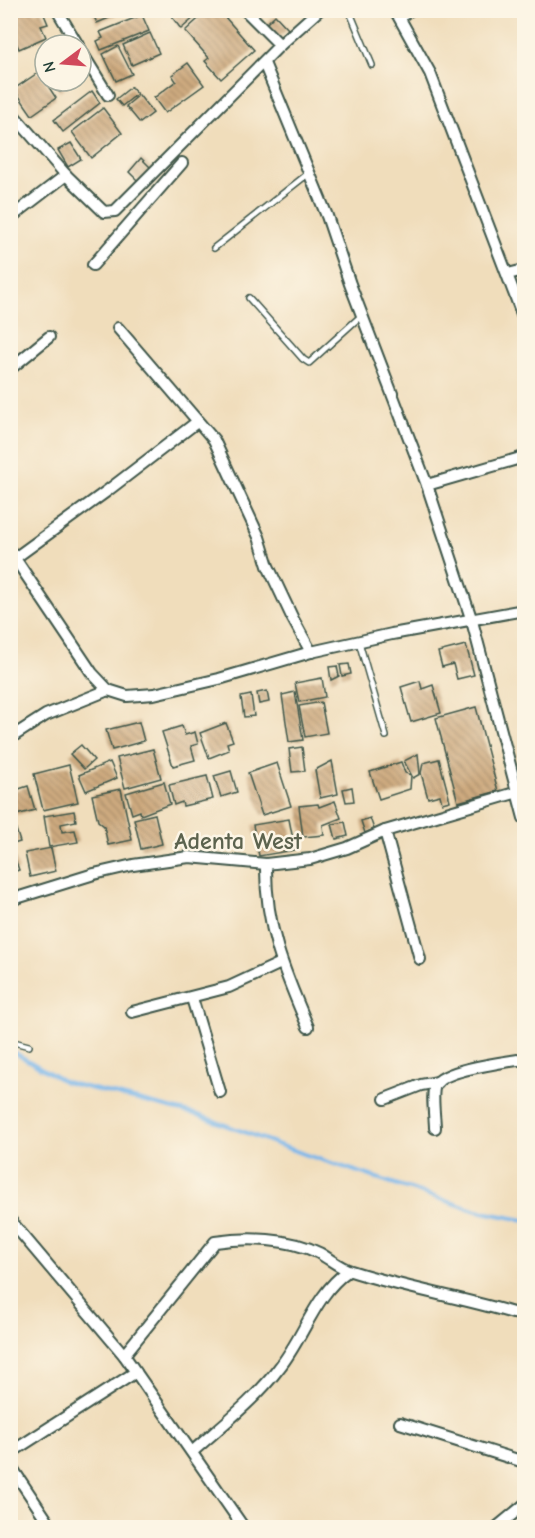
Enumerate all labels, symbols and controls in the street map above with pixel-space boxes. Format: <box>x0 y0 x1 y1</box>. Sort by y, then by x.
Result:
north arrow <box>33 33 93 93</box>
text: N <box>39 59 60 74</box>
district label: Adenta West <box>174 827 303 855</box>

